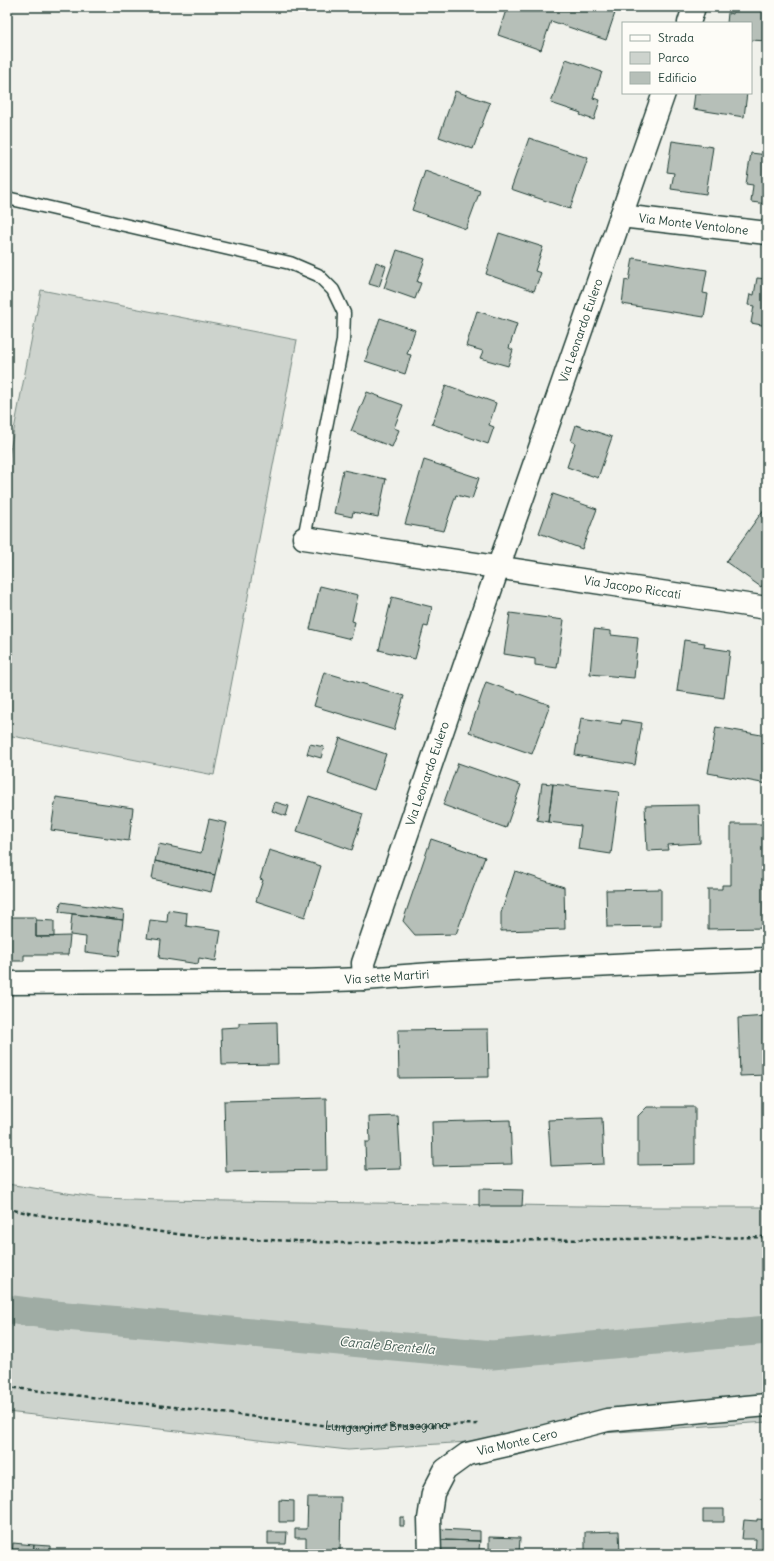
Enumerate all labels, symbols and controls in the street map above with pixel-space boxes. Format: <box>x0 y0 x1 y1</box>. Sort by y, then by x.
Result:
legend <box>622 22 752 94</box>
text: Strada <box>658 30 694 45</box>
text: Parco <box>658 50 690 65</box>
text: Edificio <box>658 70 697 85</box>
street label: Via Monte Ventolone <box>638 210 749 238</box>
street label: Via Leonardo Eulero <box>555 276 606 384</box>
street label: Via Jacopo Riccati <box>583 572 682 602</box>
street label: Via Leonardo Eulero <box>402 719 452 828</box>
street label: Via sette Martiri <box>344 966 430 987</box>
water label: Canale Brentella <box>338 1333 436 1358</box>
street label: Lungargine Brusegana <box>324 1417 449 1435</box>
street label: Via Monte Cero <box>475 1425 559 1459</box>

